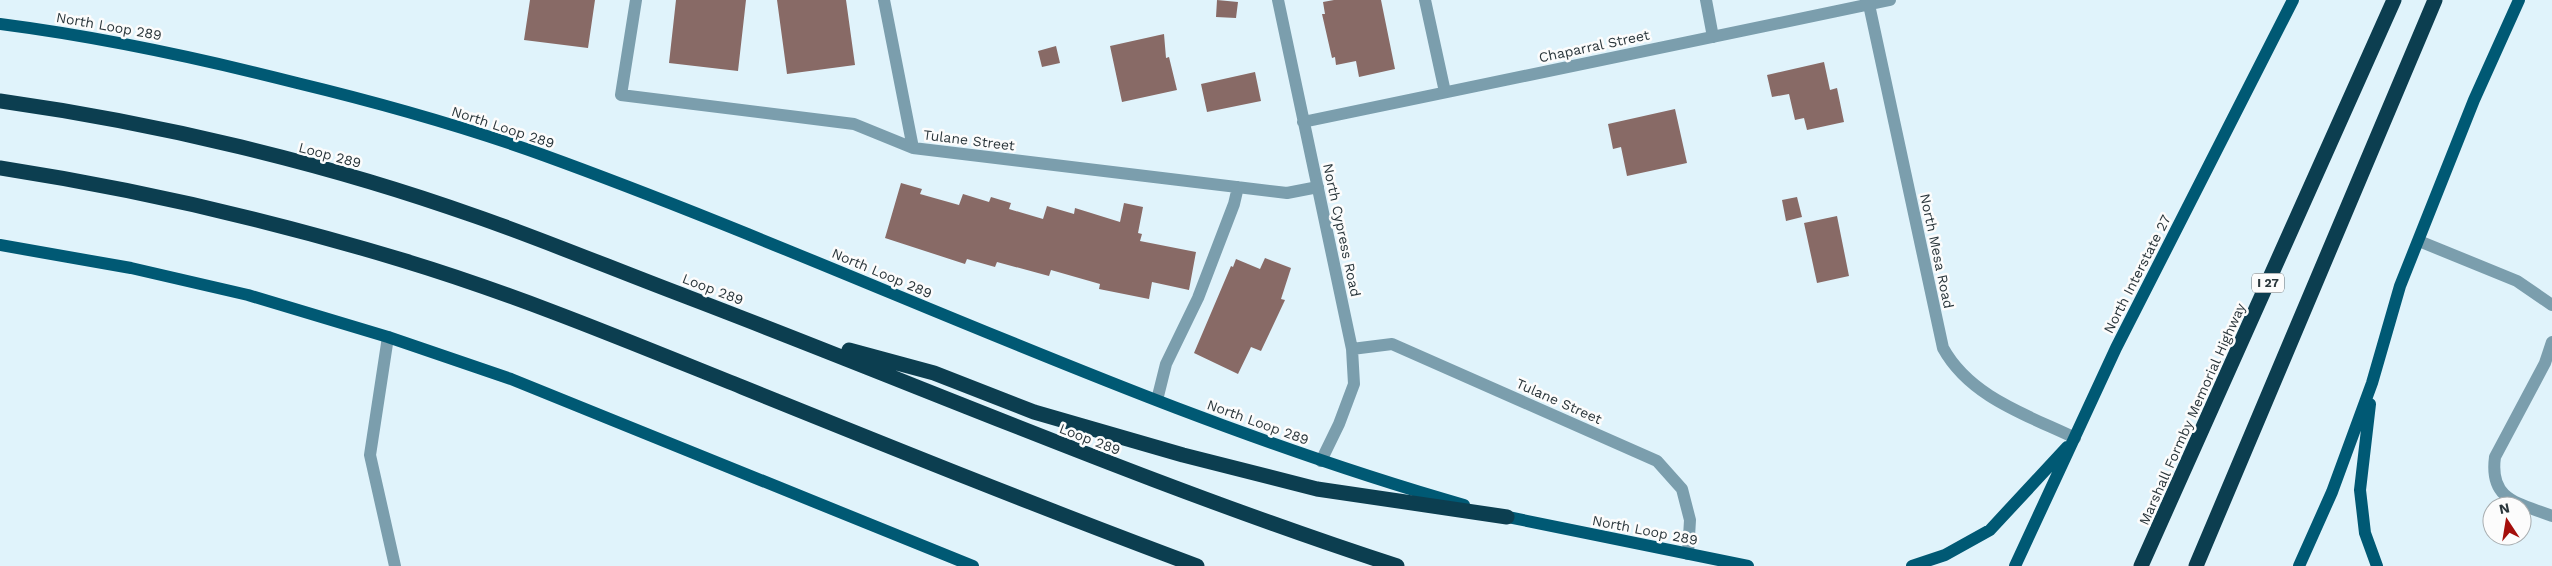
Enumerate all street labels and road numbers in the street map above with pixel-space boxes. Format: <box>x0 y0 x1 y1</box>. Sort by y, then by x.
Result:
street label: North Loop 289 <box>55 9 163 43</box>
street label: Chaparral Street <box>1537 26 1651 66</box>
street label: North Loop 289 <box>450 103 556 151</box>
street label: Tulane Street <box>922 126 1016 154</box>
street label: Loop 289 <box>297 139 363 171</box>
street label: North Cypress Road <box>1320 162 1364 298</box>
street label: North Mesa Road <box>1917 192 1957 310</box>
street label: North Interstate 27 <box>2100 212 2174 336</box>
street label: North Loop 289 <box>830 245 934 301</box>
street label: Loop 289 <box>680 270 746 308</box>
road number: I 27 <box>2252 274 2284 292</box>
street label: Marshall Formby Memorial Highway <box>2136 300 2249 528</box>
street label: Tulane Street <box>1514 375 1604 427</box>
street label: North Loop 289 <box>1205 396 1311 448</box>
street label: Loop 289 <box>1057 420 1123 458</box>
street label: North Loop 289 <box>1591 512 1699 548</box>

